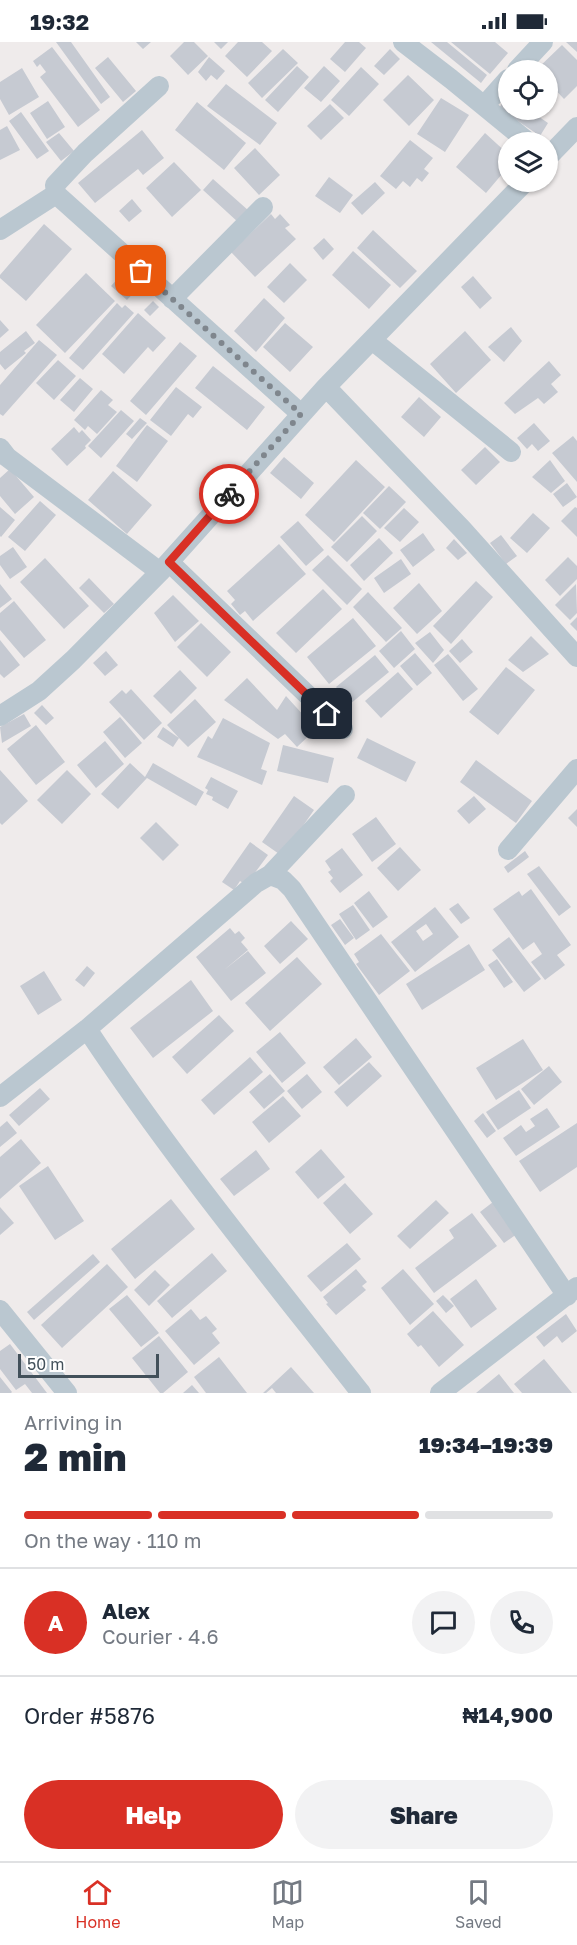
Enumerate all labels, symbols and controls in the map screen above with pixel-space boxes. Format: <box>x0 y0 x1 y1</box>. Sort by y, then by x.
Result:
text: 19:32 <box>30 8 89 35</box>
map controls <box>498 60 558 192</box>
button: locate <box>498 60 558 120</box>
button: layers <box>498 132 558 192</box>
pin <box>115 245 166 296</box>
icon: bag <box>124 254 157 287</box>
courier <box>199 464 259 524</box>
icon: bike <box>213 478 246 511</box>
pin <box>301 688 352 739</box>
icon: home <box>310 697 343 730</box>
scale bar <box>18 1351 159 1378</box>
text: 50 m <box>27 1354 64 1374</box>
text: Arriving in <box>24 1410 122 1434</box>
text: 19:34–19:39 <box>419 1431 553 1458</box>
text: 2 min <box>24 1433 127 1480</box>
text: On the way · 110 m <box>24 1528 201 1552</box>
button: chat <box>412 1591 475 1654</box>
button: phone <box>490 1591 553 1654</box>
text: Alex <box>102 1597 150 1624</box>
text: A <box>48 1609 63 1636</box>
text: Courier · 4.6 <box>102 1624 219 1648</box>
text: ₦14,900 <box>462 1701 553 1728</box>
text: Order #5876 <box>24 1702 155 1729</box>
button: Help <box>24 1780 283 1849</box>
button: Share <box>295 1780 553 1849</box>
tab: Home <box>75 1876 121 1932</box>
tab: Map <box>271 1876 304 1932</box>
tab: Saved <box>455 1876 502 1932</box>

